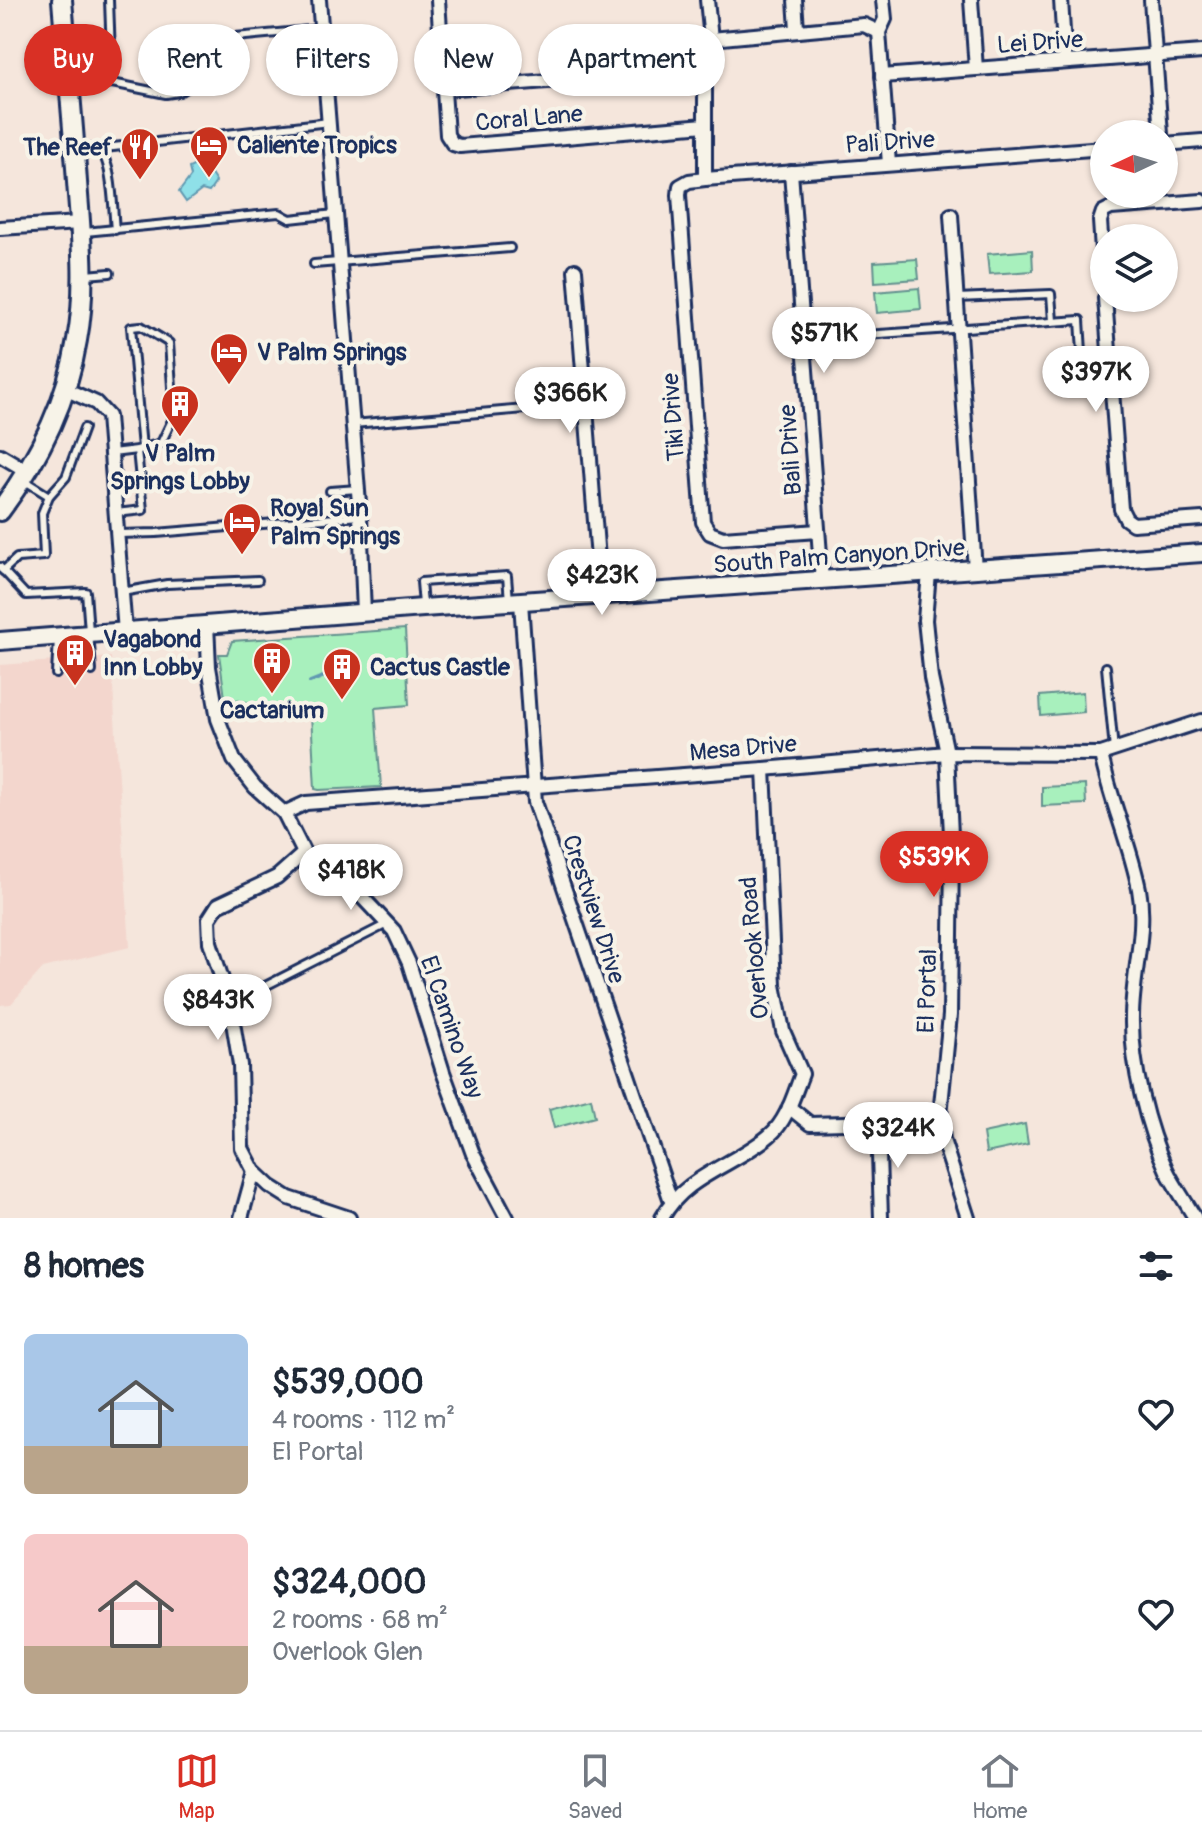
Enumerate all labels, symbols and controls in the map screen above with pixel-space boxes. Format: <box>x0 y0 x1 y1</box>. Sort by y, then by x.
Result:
chip: Buy <box>24 24 122 96</box>
chip: Rent <box>138 24 250 96</box>
chip: Filters <box>266 24 398 96</box>
chip: New <box>414 24 522 96</box>
chip: Apartment <box>538 24 725 96</box>
street label: Lei Drive <box>996 25 1084 60</box>
street label: Coral Lane <box>474 99 584 138</box>
north arrow <box>1090 120 1178 208</box>
map controls <box>1090 120 1178 312</box>
hotel icon: Caliente Tropics <box>188 124 230 179</box>
street label: Pali Drive <box>844 125 936 160</box>
restaurant icon: The Reef <box>119 126 161 181</box>
place label: Caliente Tropics <box>237 131 397 160</box>
place label: The Reef <box>22 133 112 162</box>
button: layers <box>1090 224 1178 312</box>
pin: $571K <box>768 307 880 375</box>
text: $571K <box>790 317 858 349</box>
hotel icon: V Palm Springs <box>208 331 250 386</box>
place label: V Palm Springs <box>257 338 407 367</box>
pin: $397K <box>1040 346 1152 414</box>
text: $397K <box>1060 356 1132 388</box>
pin: $366K <box>514 367 626 435</box>
street label: Tiki Drive <box>656 372 691 462</box>
text: $366K <box>533 377 607 409</box>
building icon: V Palm Springs Lobby <box>159 383 201 438</box>
street label: Bali Drive <box>773 403 808 496</box>
place label: V Palm Springs Lobby <box>110 439 251 496</box>
place label: Royal Sun Palm Springs <box>270 494 400 551</box>
hotel icon: Royal Sun Palm Springs <box>221 501 263 556</box>
street label: South Palm Canyon Drive <box>712 533 966 580</box>
pin: $423K <box>546 549 658 617</box>
text: $423K <box>565 559 639 591</box>
place label: Vagabond Inn Lobby <box>103 625 203 682</box>
building icon: Vagabond Inn Lobby <box>54 632 96 687</box>
building icon: Cactarium <box>251 640 293 695</box>
building icon: Cactus Castle <box>321 646 363 701</box>
place label: Cactus Castle <box>370 653 511 682</box>
place label: Cactarium <box>220 696 324 725</box>
street label: Mesa Drive <box>688 729 798 768</box>
street label: Crestview Drive <box>556 831 631 987</box>
pin: $539K <box>878 831 990 899</box>
text: $539K <box>898 841 970 873</box>
pin: $418K <box>295 844 407 912</box>
text: $418K <box>317 854 385 886</box>
street label: Overlook Road <box>734 876 775 1020</box>
street label: El Portal <box>912 948 943 1034</box>
street label: El Camino Way <box>414 952 489 1102</box>
pin: $843K <box>162 974 274 1042</box>
text: $843K <box>182 984 254 1016</box>
pin: $324K <box>842 1102 954 1170</box>
text: $324K <box>861 1112 935 1144</box>
icon: filters <box>1134 1244 1178 1288</box>
text: 8 homes <box>24 1245 144 1288</box>
text: $539,000 <box>272 1361 424 1404</box>
icon: home <box>88 1366 184 1462</box>
icon: heart <box>1134 1392 1178 1436</box>
text: 4 rooms · 112 m² <box>272 1404 455 1436</box>
text: El Portal <box>272 1436 364 1468</box>
text: $324,000 <box>272 1561 426 1604</box>
icon: home <box>88 1566 184 1662</box>
icon: heart <box>1134 1592 1178 1636</box>
text: 2 rooms · 68 m² <box>272 1604 448 1636</box>
text: Overlook Glen <box>272 1636 423 1668</box>
tab: Map <box>175 1749 219 1825</box>
tab: Saved <box>568 1749 623 1825</box>
tab: Home <box>972 1749 1027 1825</box>

